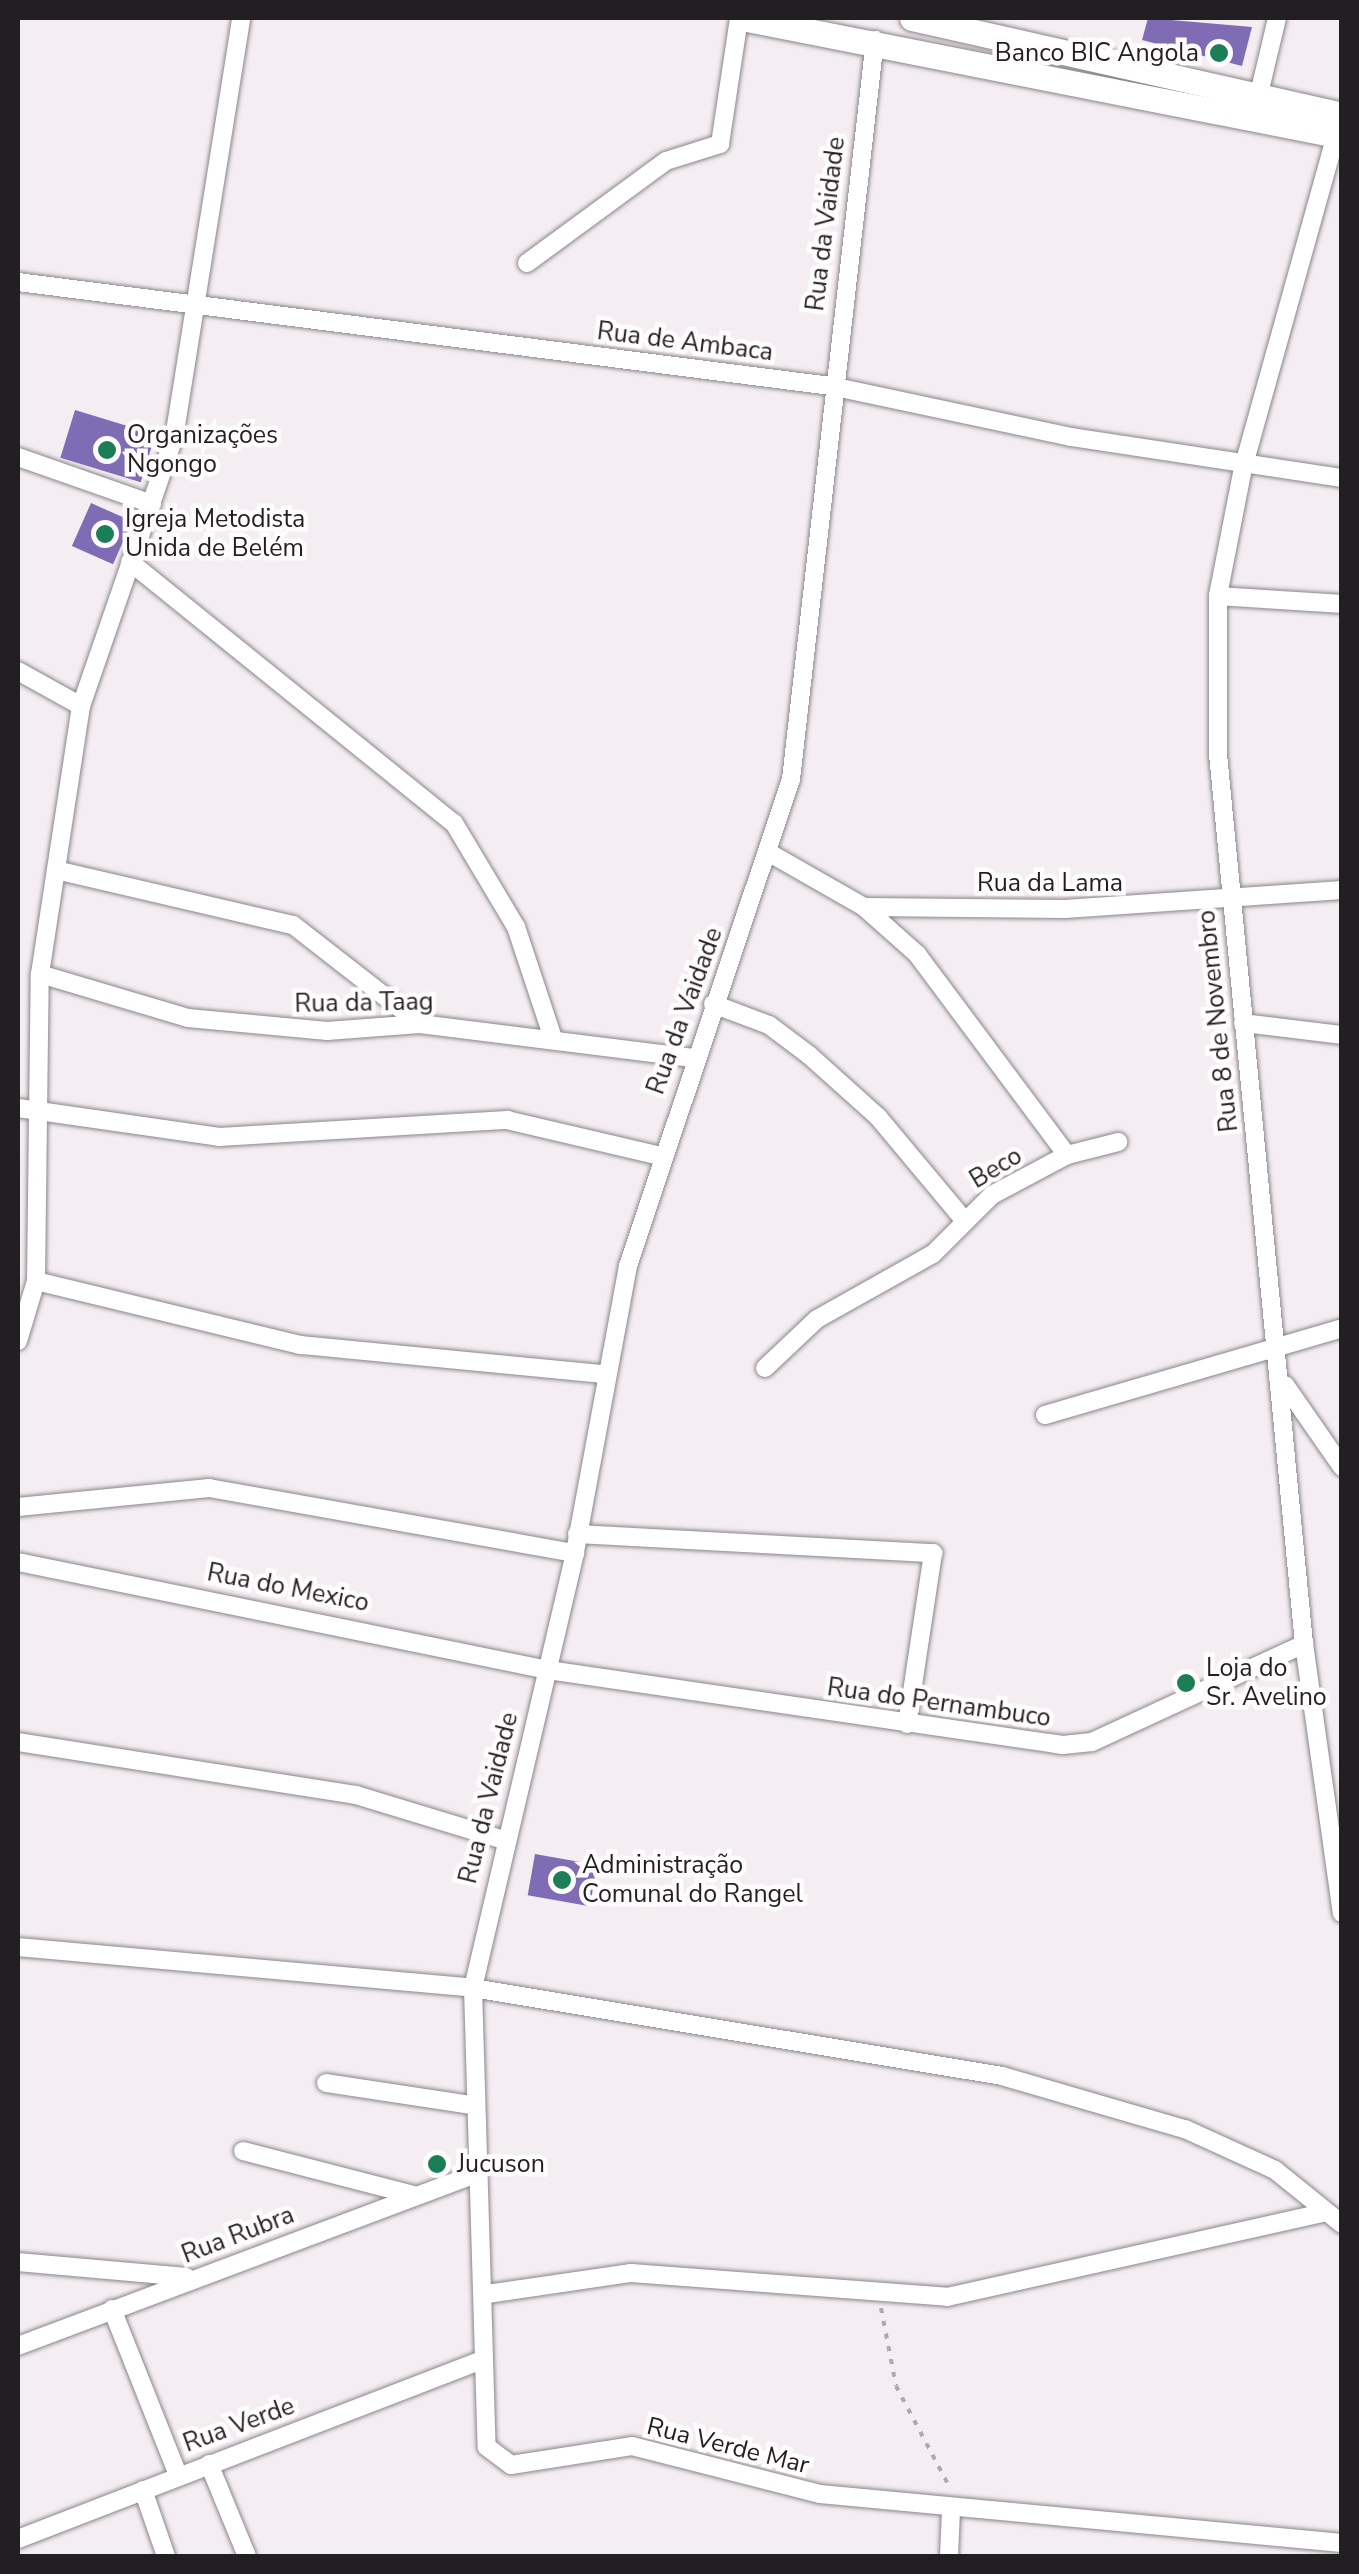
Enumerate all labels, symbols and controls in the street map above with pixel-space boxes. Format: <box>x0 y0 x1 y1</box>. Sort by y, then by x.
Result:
place label: Banco BIC Angola <box>995 38 1199 68</box>
marker: Banco BIC Angola <box>1208 42 1230 64</box>
street label: Rua da Vaidade <box>800 135 852 313</box>
street label: Rua de Ambaca <box>595 316 775 368</box>
place label: Organizações Ngongo <box>127 421 278 480</box>
marker: Organizações Ngongo <box>96 439 118 461</box>
place label: Igreja Metodista Unida de Belém <box>125 505 305 564</box>
marker: Igreja Metodista Unida de Belém <box>94 523 116 545</box>
street label: Rua da Lama <box>977 868 1123 898</box>
street label: Rua 8 de Novembro <box>1191 909 1245 1133</box>
street label: Rua da Vaidade <box>641 924 729 1098</box>
street label: Rua da Taag <box>294 987 434 1019</box>
street label: Beco <box>965 1141 1027 1195</box>
street label: Rua do Mexico <box>205 1558 371 1618</box>
place label: Loja do Sr. Avelino <box>1206 1654 1327 1713</box>
street label: Rua do Pernambuco <box>825 1672 1053 1734</box>
marker: Loja do Sr. Avelino <box>1175 1672 1197 1694</box>
street label: Rua da Vaidade <box>453 1709 525 1887</box>
place label: Administração Comunal do Rangel <box>582 1851 803 1910</box>
marker: Administração Comunal do Rangel <box>551 1869 573 1891</box>
place label: Jucuson <box>457 2149 545 2179</box>
marker: Jucuson <box>426 2153 448 2175</box>
street label: Rua Rubra <box>178 2200 298 2270</box>
street label: Rua Verde <box>179 2391 299 2459</box>
street label: Rua Verde Mar <box>644 2411 812 2481</box>

